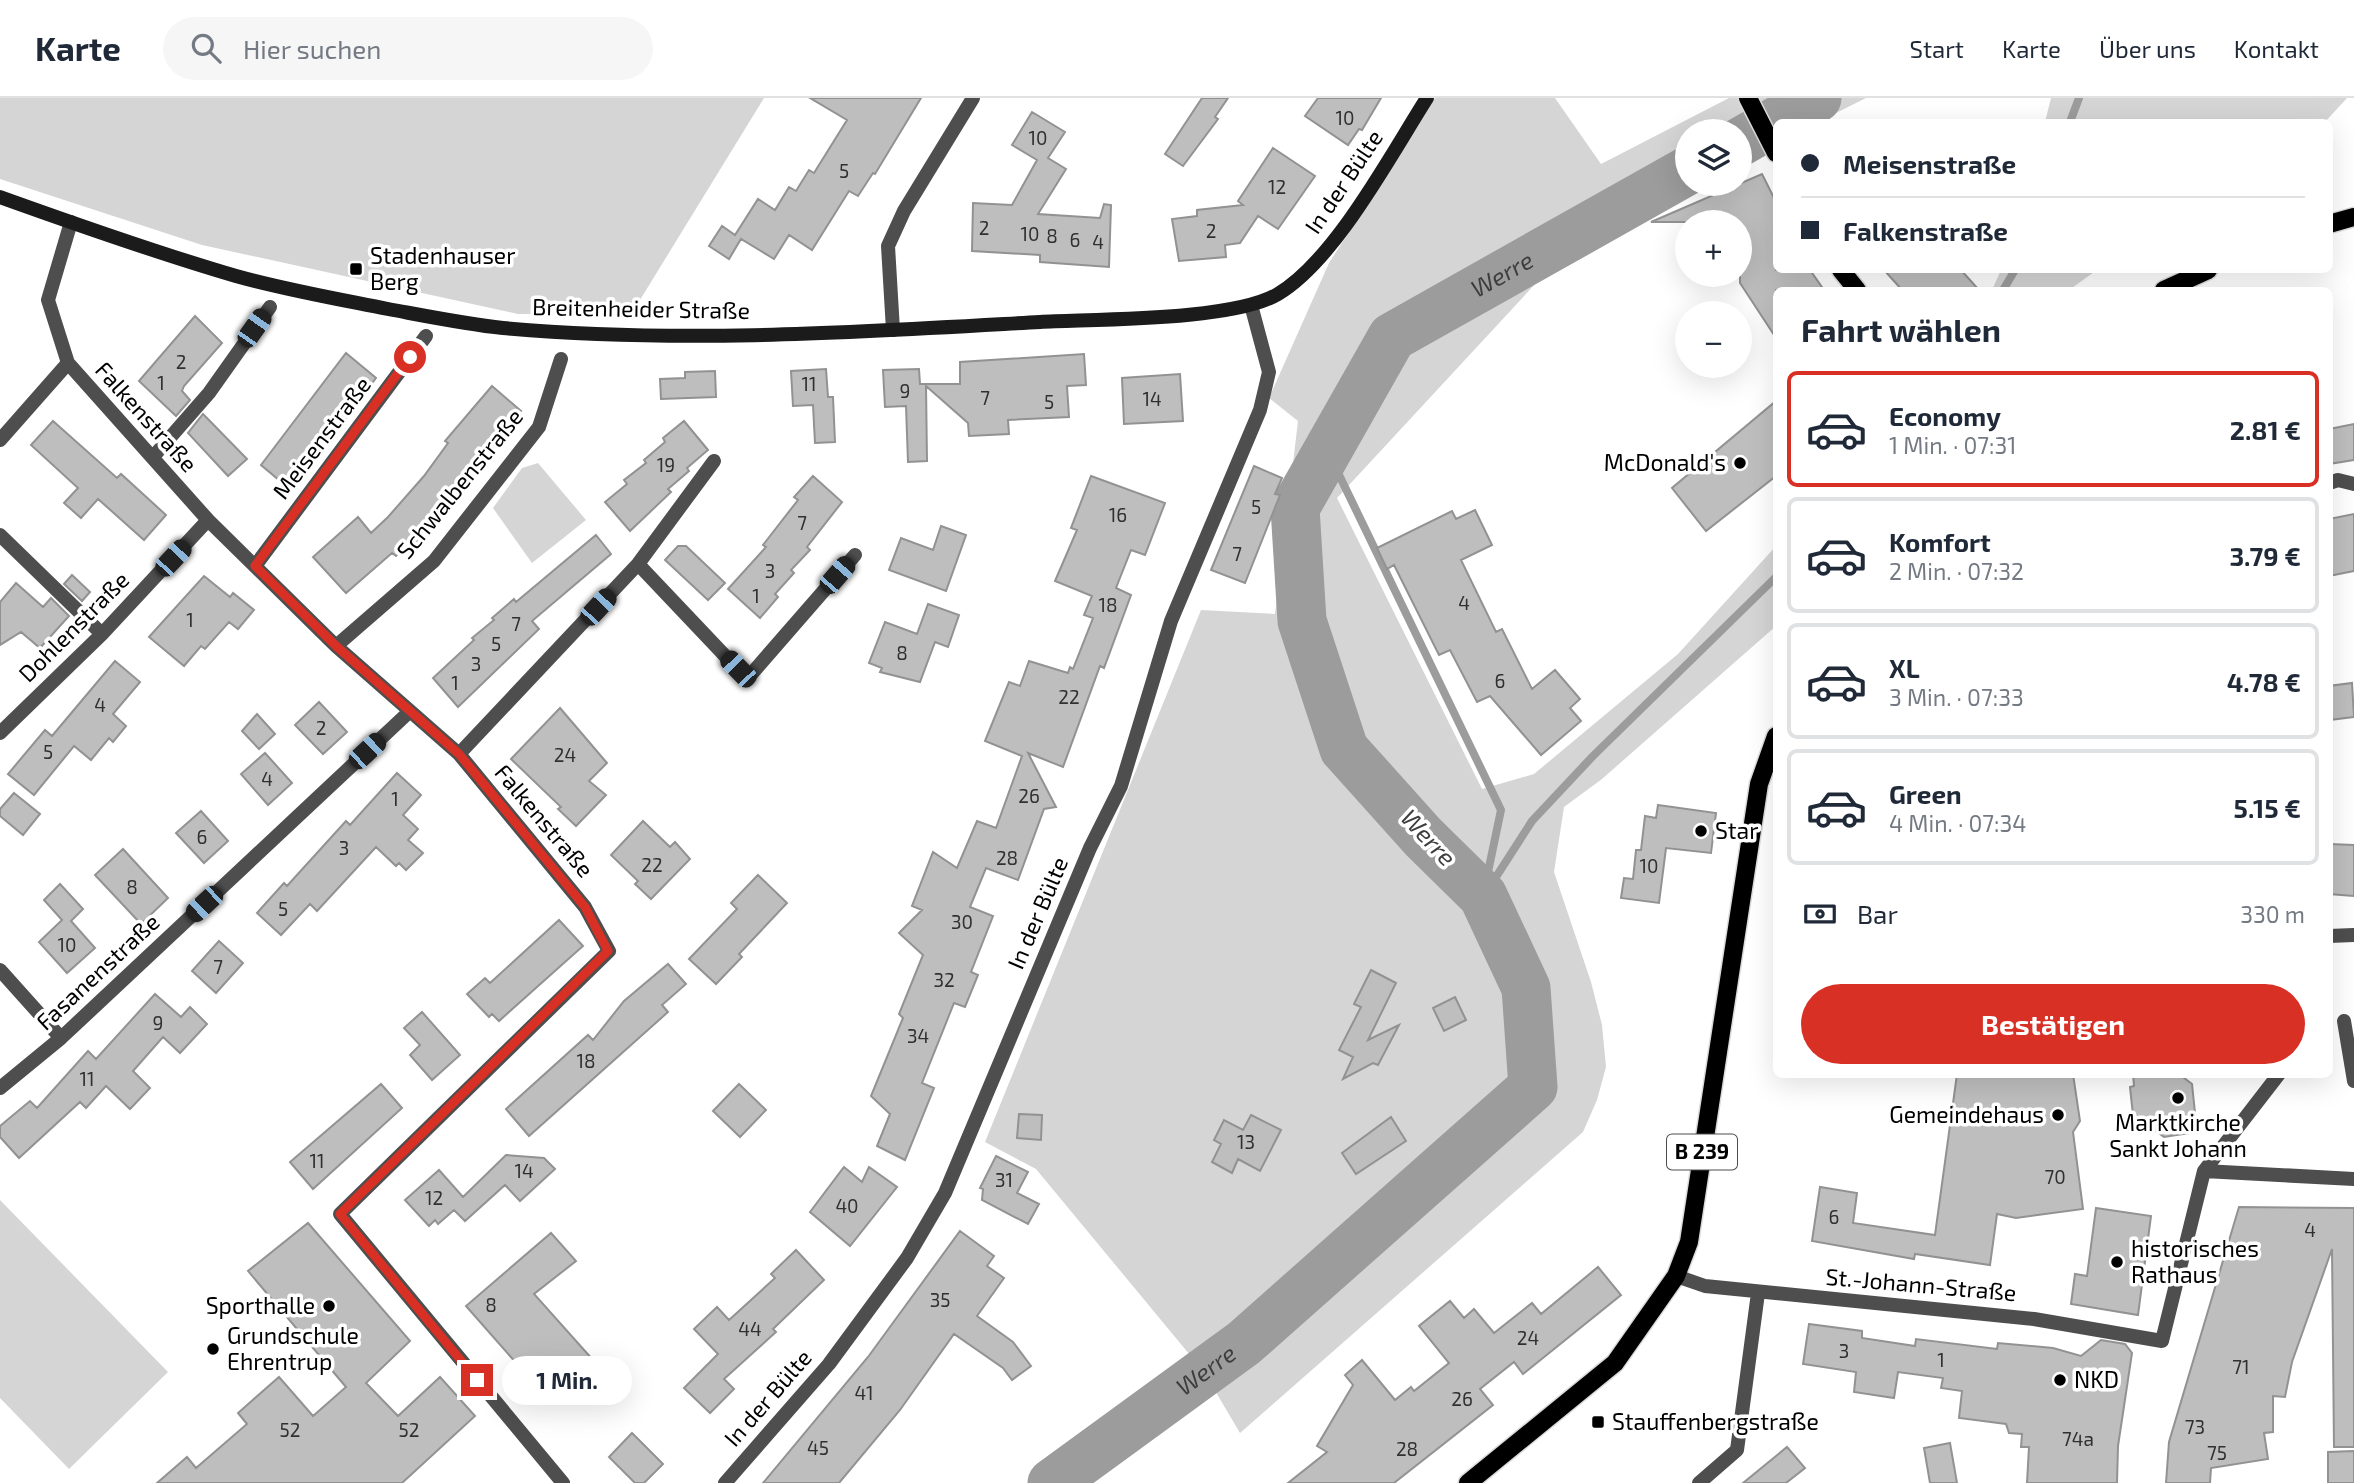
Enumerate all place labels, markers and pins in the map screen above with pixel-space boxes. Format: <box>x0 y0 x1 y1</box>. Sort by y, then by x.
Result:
place label: Stadenhauser Berg <box>370 241 515 295</box>
marker: Stadenhauser Berg <box>348 261 364 277</box>
place label: McDonald's <box>1604 448 1726 476</box>
marker: McDonald's <box>1732 455 1748 471</box>
place label: Star <box>1715 816 1758 844</box>
marker: Star <box>1693 823 1709 839</box>
marker: Marktkirche Sankt Johann <box>2170 1090 2186 1106</box>
place label: Gemeindehaus <box>1889 1100 2044 1128</box>
marker: Gemeindehaus <box>2050 1107 2066 1123</box>
place label: Marktkirche Sankt Johann <box>2109 1108 2247 1162</box>
place label: historisches Rathaus <box>2131 1234 2259 1288</box>
marker: historisches Rathaus <box>2109 1254 2125 1270</box>
place label: Sporthalle <box>206 1291 315 1319</box>
marker: Sporthalle <box>321 1298 337 1314</box>
place label: Grundschule Ehrentrup <box>227 1321 359 1375</box>
marker: Grundschule Ehrentrup <box>205 1341 221 1357</box>
place label: NKD <box>2074 1365 2119 1393</box>
marker: NKD <box>2052 1372 2068 1388</box>
place label: Stauffenbergstraße <box>1612 1407 1819 1435</box>
marker: Stauffenbergstraße <box>1590 1414 1606 1430</box>

